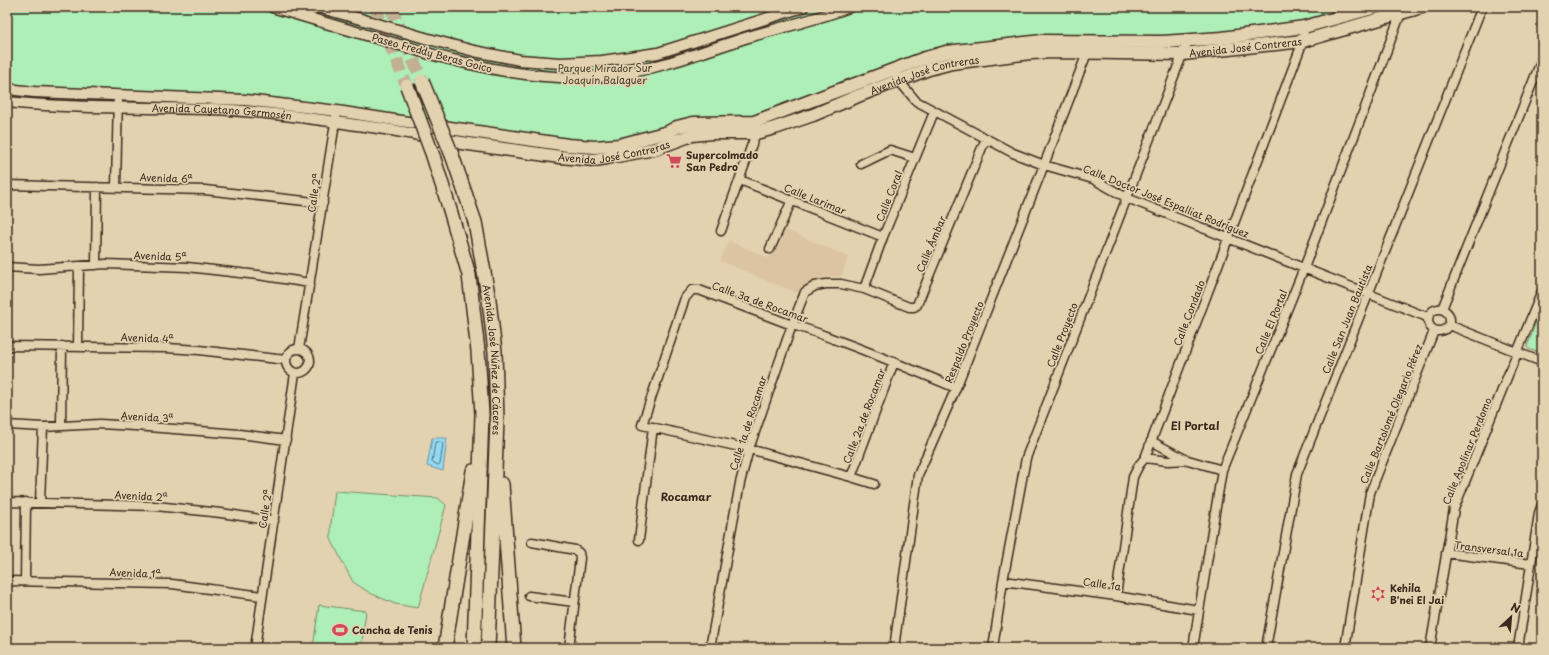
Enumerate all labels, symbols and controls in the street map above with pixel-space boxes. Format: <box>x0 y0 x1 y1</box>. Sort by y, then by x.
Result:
street label: Paseo Freddy Beras Goico <box>370 29 494 77</box>
street label: Avenida José Contreras <box>1188 33 1303 60</box>
street label: Avenida José Contreras <box>868 52 980 98</box>
park label: Parque Mirador Sur Joaquín Balaguer <box>558 60 652 87</box>
street label: Avenida Cayetano Germosén <box>152 100 293 123</box>
street label: Avenida José Contreras <box>557 136 672 167</box>
place label: Supercolmado San Pedro <box>686 147 758 174</box>
supermarket icon: Supercolmado San Pedro <box>665 152 683 170</box>
street label: Calle Doctor José Espalliat Rodríguez <box>1081 160 1252 241</box>
street label: Calle Coral <box>872 168 906 224</box>
street label: Avenida 6ª <box>139 169 193 186</box>
street label: Calle 2ª <box>303 172 324 213</box>
street label: Calle Larimar <box>782 179 849 218</box>
street label: Calle Ámbar <box>912 213 949 274</box>
street label: Avenida 5ª <box>133 247 187 264</box>
street label: Calle San Juan Bautista <box>1318 261 1376 376</box>
street label: Calle 3a de Rocamar <box>710 277 811 326</box>
street label: Calle Condado <box>1169 277 1208 348</box>
street label: Avenida José Núñez de Cáceres <box>479 283 505 436</box>
street label: Calle El Portal <box>1251 287 1290 356</box>
street label: Respaldo Proyecto <box>940 298 988 385</box>
street label: Calle Proyecto <box>1042 300 1082 370</box>
street label: Avenida 4ª <box>120 329 174 346</box>
street label: Calle Bartolomé Olegario Pérez <box>1356 341 1426 486</box>
street label: Calle 2a de Rocamar <box>838 366 889 466</box>
street label: Calle 1a de Rocamar <box>725 373 770 472</box>
street label: Calle Apolinar Perdomo <box>1438 395 1495 507</box>
street label: Avenida 3ª <box>120 408 174 425</box>
district label: El Portal <box>1171 417 1219 434</box>
street label: Avenida 2ª <box>114 487 169 504</box>
street label: Calle 2ª <box>254 488 275 529</box>
district label: Rocamar <box>661 488 712 505</box>
street label: Transversal 1a <box>1454 537 1525 560</box>
street label: Avenida 1ª <box>109 564 162 581</box>
street label: Calle 1a <box>1082 573 1123 594</box>
place label: Kehila B'nei El Jai <box>1390 580 1444 607</box>
synagogue icon: Kehila B'nei El Jai <box>1369 585 1387 603</box>
north arrow <box>1491 597 1531 637</box>
text: N <box>1508 598 1524 617</box>
sports icon: Cancha de Tenis <box>331 621 349 639</box>
place label: Cancha de Tenis <box>352 622 433 637</box>

